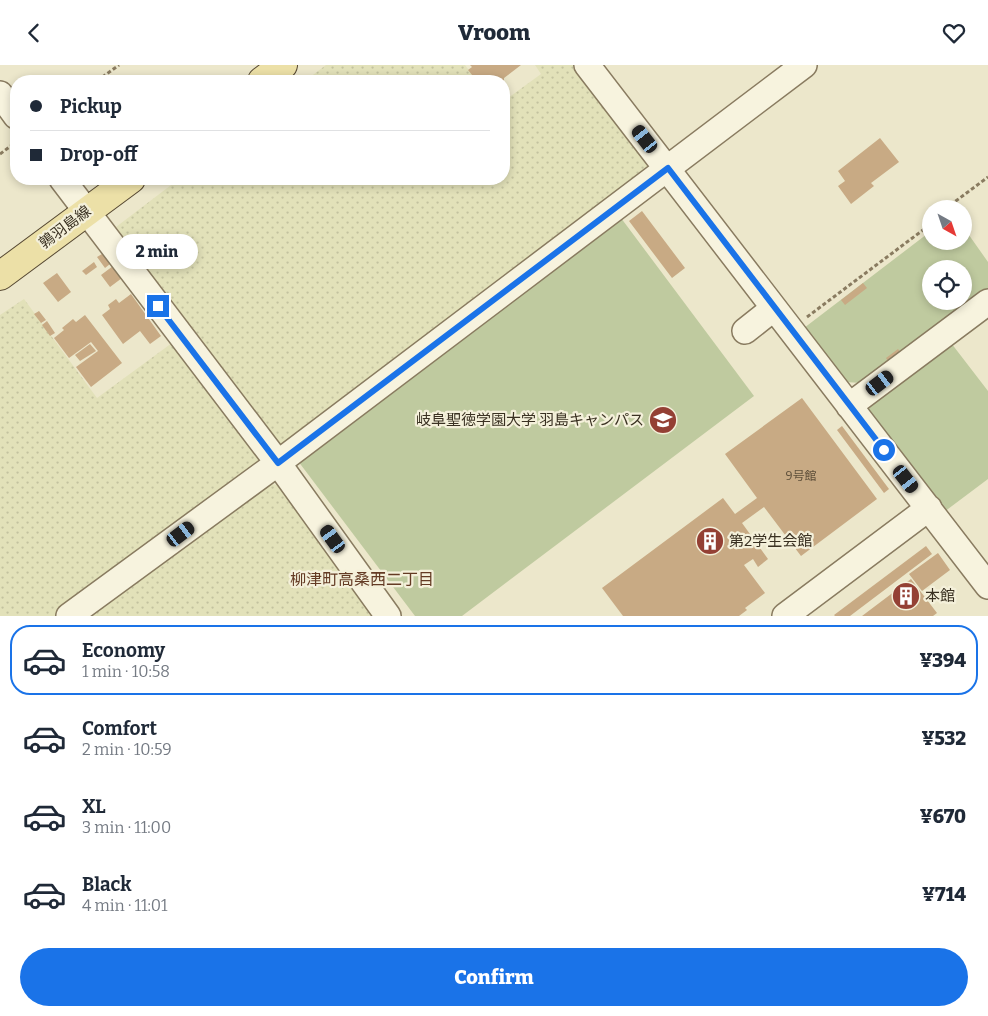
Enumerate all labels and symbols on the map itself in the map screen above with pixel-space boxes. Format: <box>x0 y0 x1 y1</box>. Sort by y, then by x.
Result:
car <box>629 123 660 155</box>
north arrow <box>922 200 972 250</box>
street label: 鶉羽島線 <box>36 202 94 252</box>
callout: 2 min <box>117 233 199 269</box>
route end <box>147 295 169 317</box>
car <box>863 368 896 398</box>
school or university icon: 岐阜聖徳学園大学 羽島キャンパス <box>648 405 678 435</box>
place label: 岐阜聖徳学園大学 羽島キャンパス <box>416 411 644 429</box>
route start <box>873 439 895 461</box>
car <box>890 463 921 495</box>
house number: 9号館 <box>785 469 817 483</box>
car <box>164 519 197 549</box>
car <box>318 522 347 556</box>
building icon: 第2学生会館 <box>695 526 725 556</box>
place label: 第2学生会館 <box>729 532 812 550</box>
district label: 柳津町高桑西二丁目 <box>290 570 434 589</box>
building icon: 本館 <box>891 581 921 611</box>
place label: 本館 <box>925 587 955 605</box>

